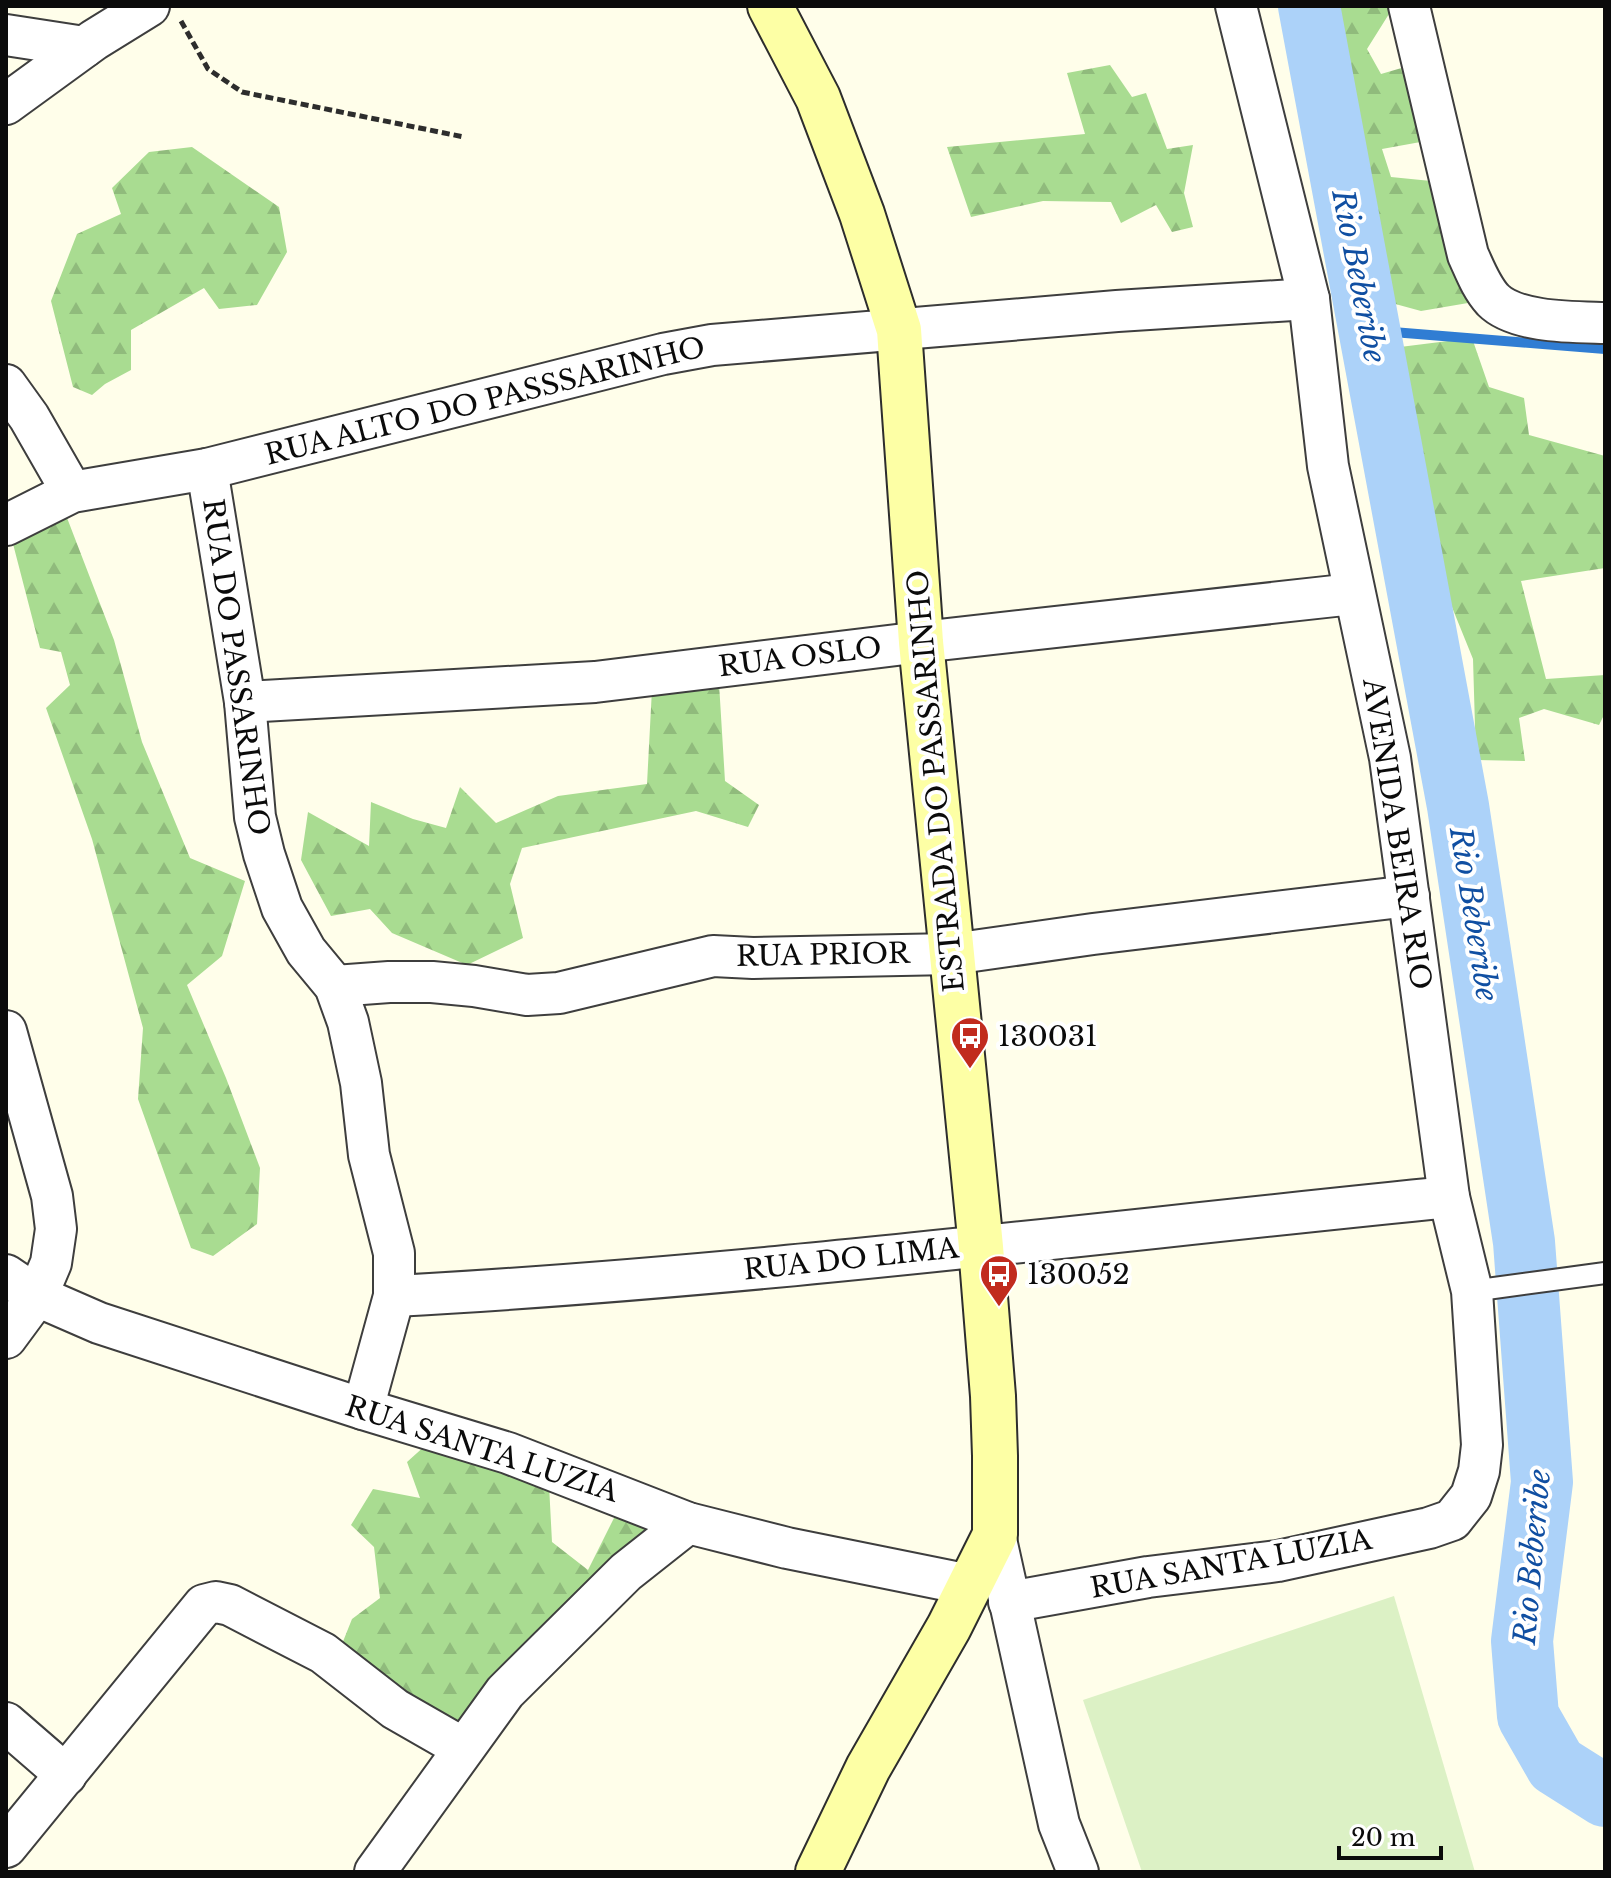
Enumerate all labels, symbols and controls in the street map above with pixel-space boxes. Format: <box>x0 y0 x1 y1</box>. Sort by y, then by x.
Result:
water label: Rio Beberibe <box>1324 185 1394 366</box>
street label: RUA ALTO DO PASSSARINHO <box>261 329 709 473</box>
street label: RUA DO PASSARINHO <box>195 496 277 838</box>
street label: ESTRADA DO PASSARINHO <box>900 568 972 994</box>
street label: RUA OSLO <box>716 630 884 684</box>
street label: AVENIDA BEIRA RIO <box>1355 675 1439 992</box>
water label: Rio Beberibe <box>1442 823 1506 1004</box>
street label: RUA PRIOR <box>736 936 911 974</box>
bus stop icon: 130031 <box>949 1015 991 1070</box>
place label: 130031 <box>998 1019 1097 1054</box>
street label: RUA DO LIMA <box>742 1230 961 1288</box>
bus stop icon: 130052 <box>978 1253 1020 1308</box>
place label: 130052 <box>1027 1257 1130 1292</box>
street label: RUA SANTA LUZIA <box>341 1388 623 1510</box>
water label: Rio Beberibe <box>1506 1467 1558 1647</box>
street label: RUA SANTA LUZIA <box>1088 1522 1375 1606</box>
scale bar <box>1339 1810 1441 1860</box>
text: 20 m <box>1351 1823 1416 1852</box>

